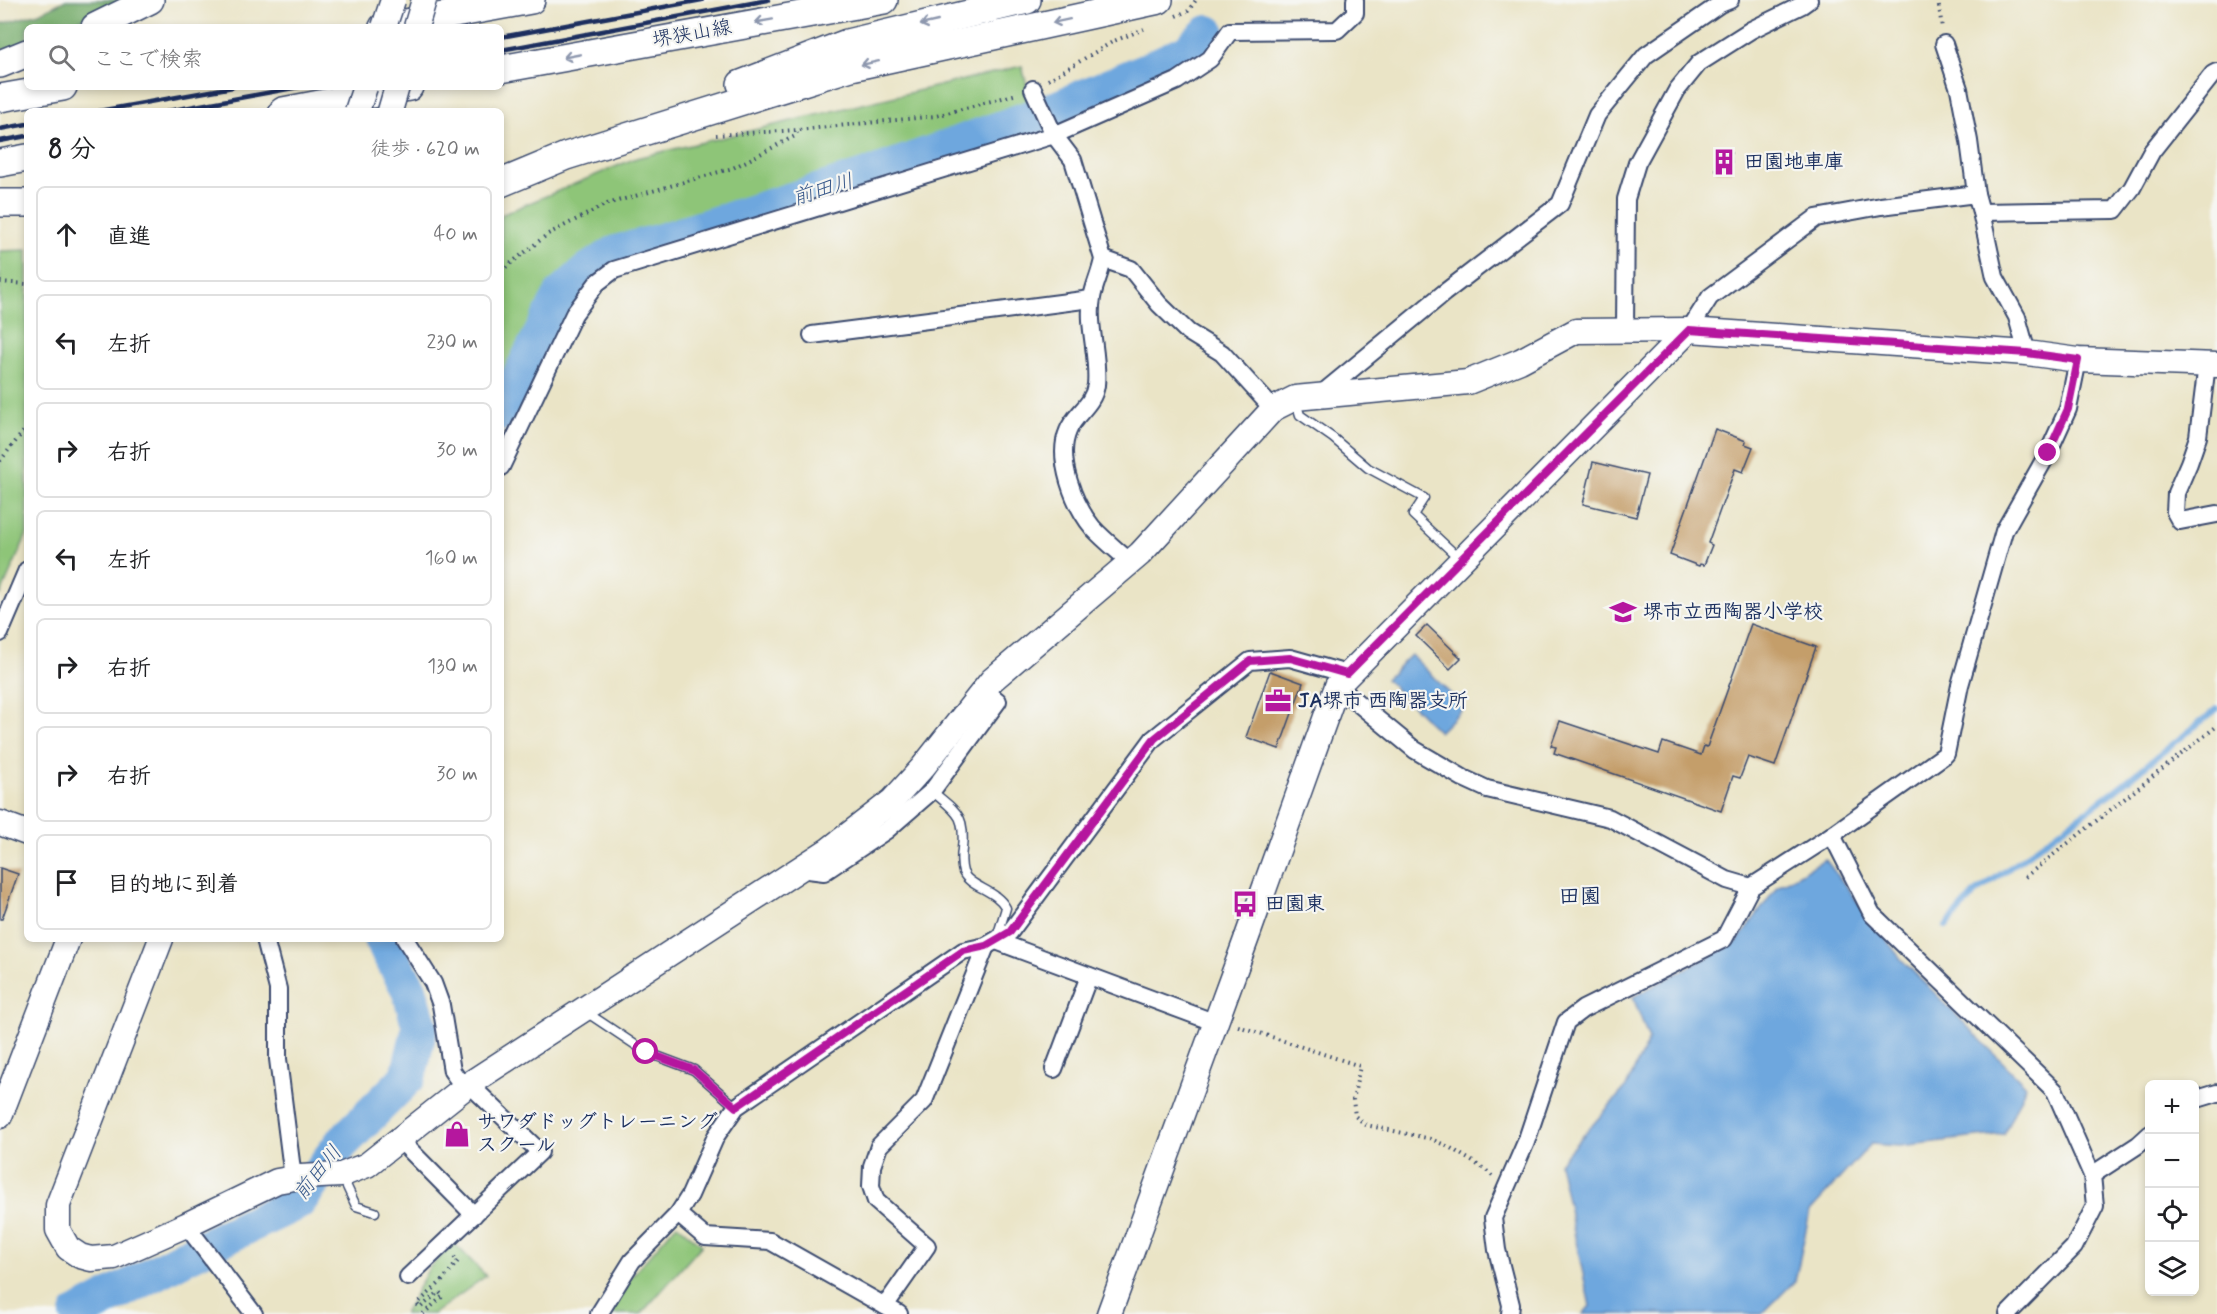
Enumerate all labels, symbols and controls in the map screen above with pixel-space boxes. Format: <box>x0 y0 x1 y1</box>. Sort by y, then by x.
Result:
street label: 堺狭山線 <box>650 14 734 54</box>
one-way arrow <box>755 16 774 27</box>
one-way arrow <box>1051 16 1070 28</box>
one-way arrow <box>920 18 939 30</box>
search box <box>24 24 504 90</box>
icon: search <box>45 41 78 74</box>
text: ここで検索 <box>93 46 203 74</box>
one-way arrow <box>563 51 582 62</box>
one-way arrow <box>861 58 880 69</box>
text: 8 分 <box>48 133 96 167</box>
text: 徒歩 · 620 m <box>370 136 480 163</box>
building icon: 田園地車庫 <box>1709 147 1739 177</box>
place label: 田園地車庫 <box>1744 149 1844 176</box>
water label: 前田川 <box>789 167 857 213</box>
icon: ahead <box>50 218 83 251</box>
text: 40 m <box>434 221 478 248</box>
text: 直進 <box>107 223 151 251</box>
icon: left <box>50 326 83 359</box>
text: 230 m <box>426 329 478 356</box>
text: 左折 <box>107 331 151 359</box>
icon: right <box>50 434 83 467</box>
text: 30 m <box>436 437 478 464</box>
text: 右折 <box>107 439 151 467</box>
route end <box>2034 439 2060 465</box>
icon: left <box>50 542 83 575</box>
text: 160 m <box>425 545 478 572</box>
text: 左折 <box>107 547 151 575</box>
school or university icon: 堺市立西陶器小学校 <box>1608 597 1638 627</box>
place label: 堺市立西陶器小学校 <box>1643 599 1823 626</box>
icon: right <box>50 650 83 683</box>
text: 130 m <box>427 653 478 680</box>
text: 右折 <box>107 655 151 683</box>
office icon: JA堺市 西陶器支所 <box>1263 686 1293 716</box>
place label: JA堺市 西陶器支所 <box>1298 688 1468 715</box>
icon: right <box>50 758 83 791</box>
text: 30 m <box>436 761 478 788</box>
text: 右折 <box>107 763 151 791</box>
icon: arrive <box>50 866 83 899</box>
text: 目的地に到着 <box>107 871 239 899</box>
district label: 田園 <box>1559 883 1601 911</box>
bus stop icon: 田園東 <box>1230 889 1260 919</box>
place label: 田園東 <box>1265 891 1325 918</box>
route start <box>632 1038 658 1064</box>
map controls <box>2145 1080 2199 1296</box>
button: + <box>2145 1080 2199 1134</box>
place label: サワダドッグトレーニング スクール <box>477 1109 718 1159</box>
shop icon: サワダドッグトレーニング スクール <box>442 1119 472 1149</box>
button: − <box>2145 1134 2199 1188</box>
water label: 前田川 <box>287 1140 349 1206</box>
button: locate <box>2145 1188 2199 1242</box>
button: layers <box>2145 1242 2199 1296</box>

